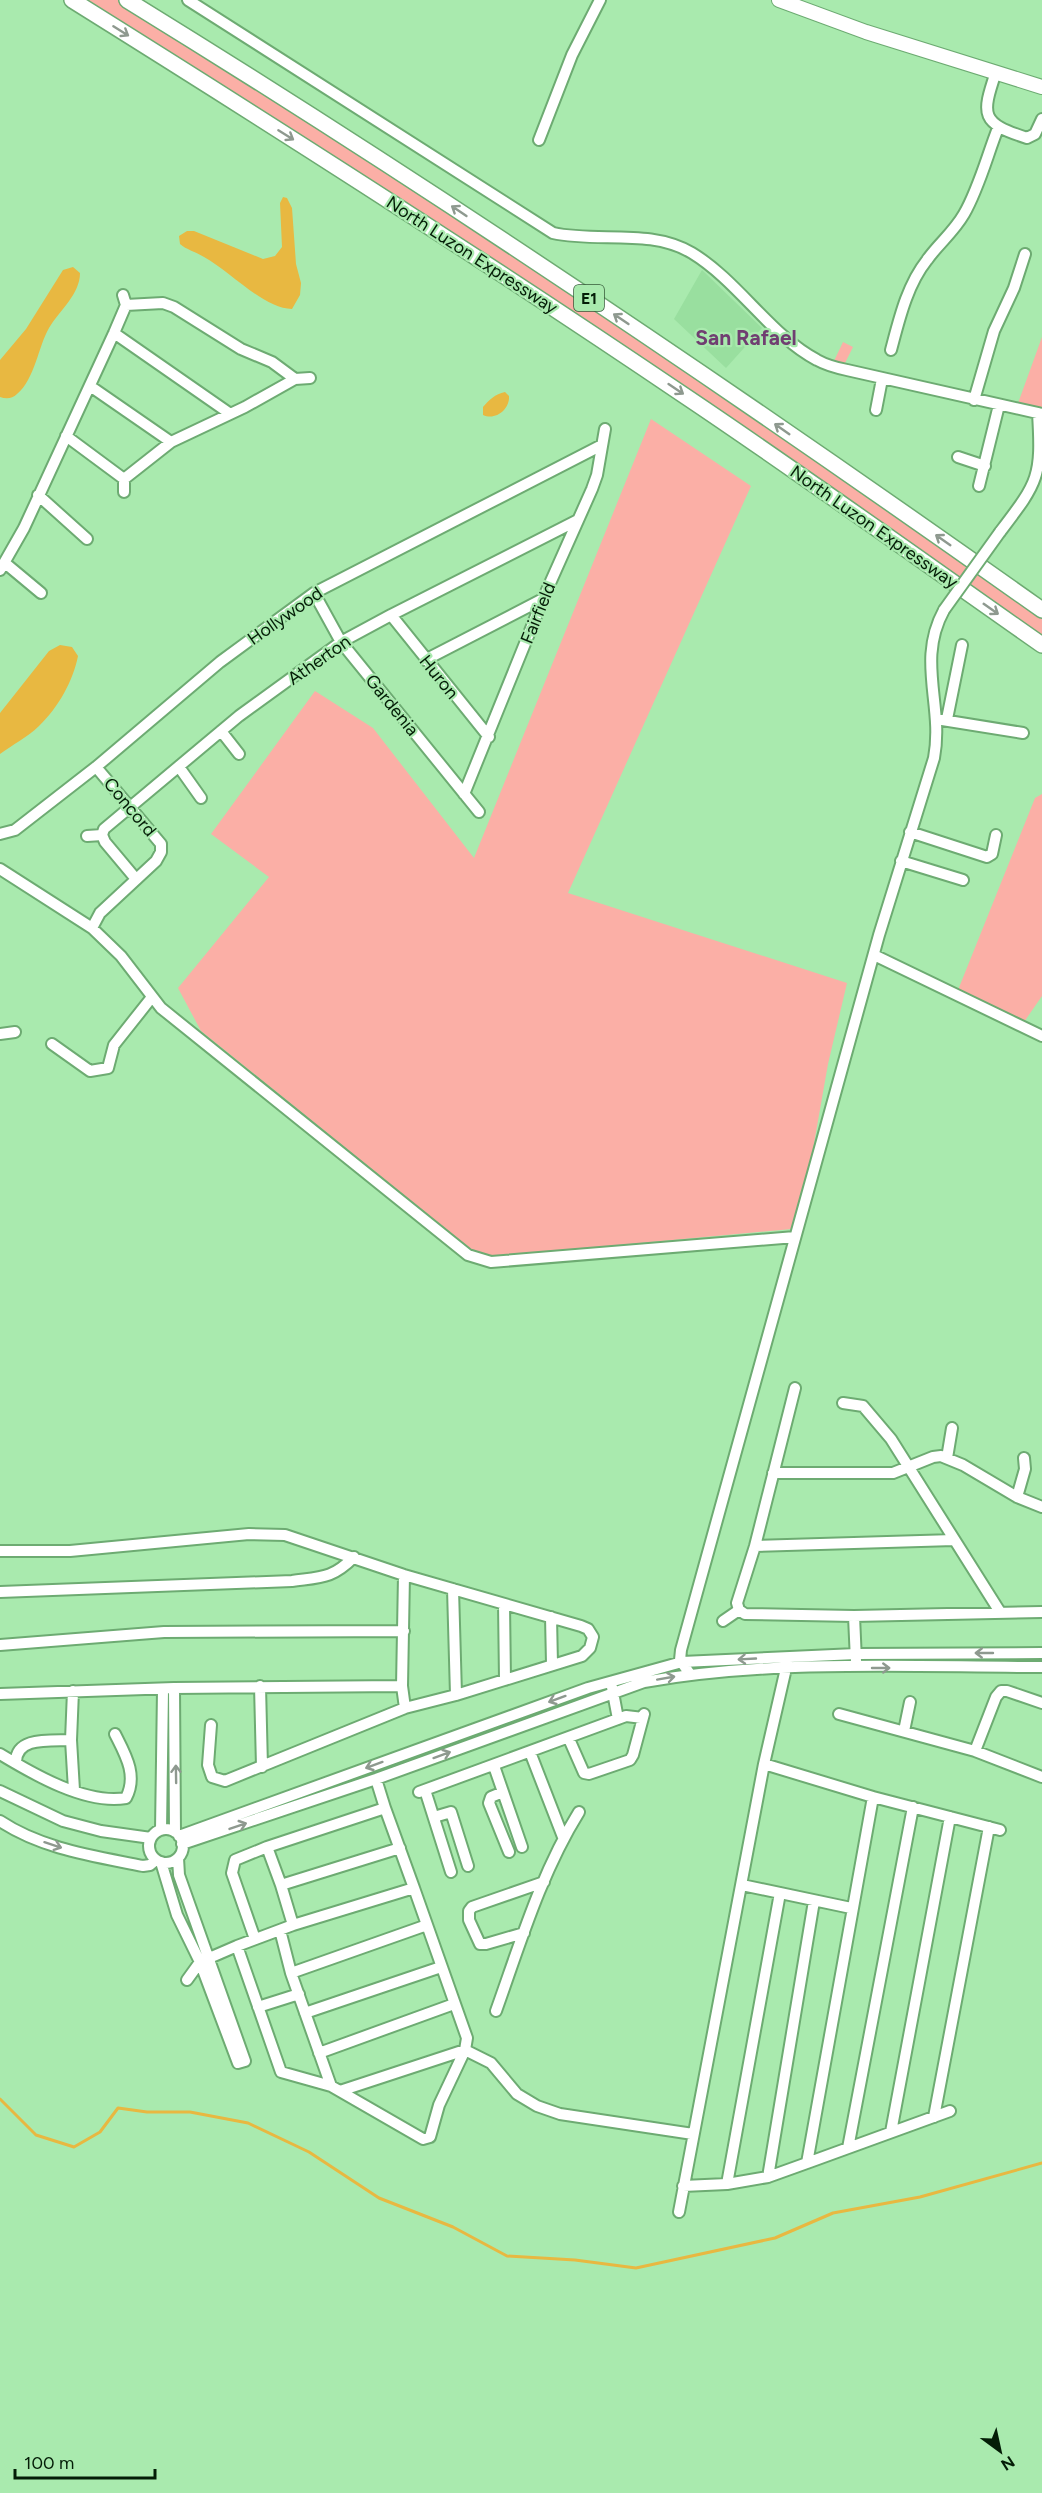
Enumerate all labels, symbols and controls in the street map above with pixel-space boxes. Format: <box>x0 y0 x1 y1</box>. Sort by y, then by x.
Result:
one-way arrow <box>113 24 130 37</box>
one-way arrow <box>277 129 294 141</box>
street label: North Luzon Expressway <box>382 191 562 319</box>
one-way arrow <box>451 205 468 217</box>
road number: E1 <box>574 285 604 311</box>
one-way arrow <box>613 313 630 325</box>
district label: San Rafael <box>695 325 797 350</box>
one-way arrow <box>667 383 684 396</box>
one-way arrow <box>775 423 791 435</box>
street label: North Luzon Expressway <box>786 461 963 594</box>
one-way arrow <box>935 534 951 546</box>
street label: Fairfield <box>516 579 560 647</box>
street label: Hollywood <box>243 582 327 650</box>
one-way arrow <box>982 603 998 615</box>
street label: Atherton <box>283 630 355 690</box>
street label: Huron <box>415 651 463 703</box>
street label: Gardenia <box>361 670 423 740</box>
street label: Concord <box>99 773 161 841</box>
one-way arrow <box>974 1647 994 1659</box>
one-way arrow <box>737 1654 757 1665</box>
one-way arrow <box>871 1662 891 1674</box>
one-way arrow <box>655 1672 675 1683</box>
one-way arrow <box>548 1694 567 1705</box>
one-way arrow <box>432 1749 451 1760</box>
one-way arrow <box>365 1761 384 1772</box>
one-way arrow <box>170 1764 182 1784</box>
one-way arrow <box>228 1819 247 1830</box>
one-way arrow <box>43 1840 62 1851</box>
north arrow <box>970 2421 1030 2481</box>
scale bar <box>15 2442 154 2480</box>
text: 100 m <box>24 2452 74 2474</box>
text: N <box>998 2452 1018 2474</box>

